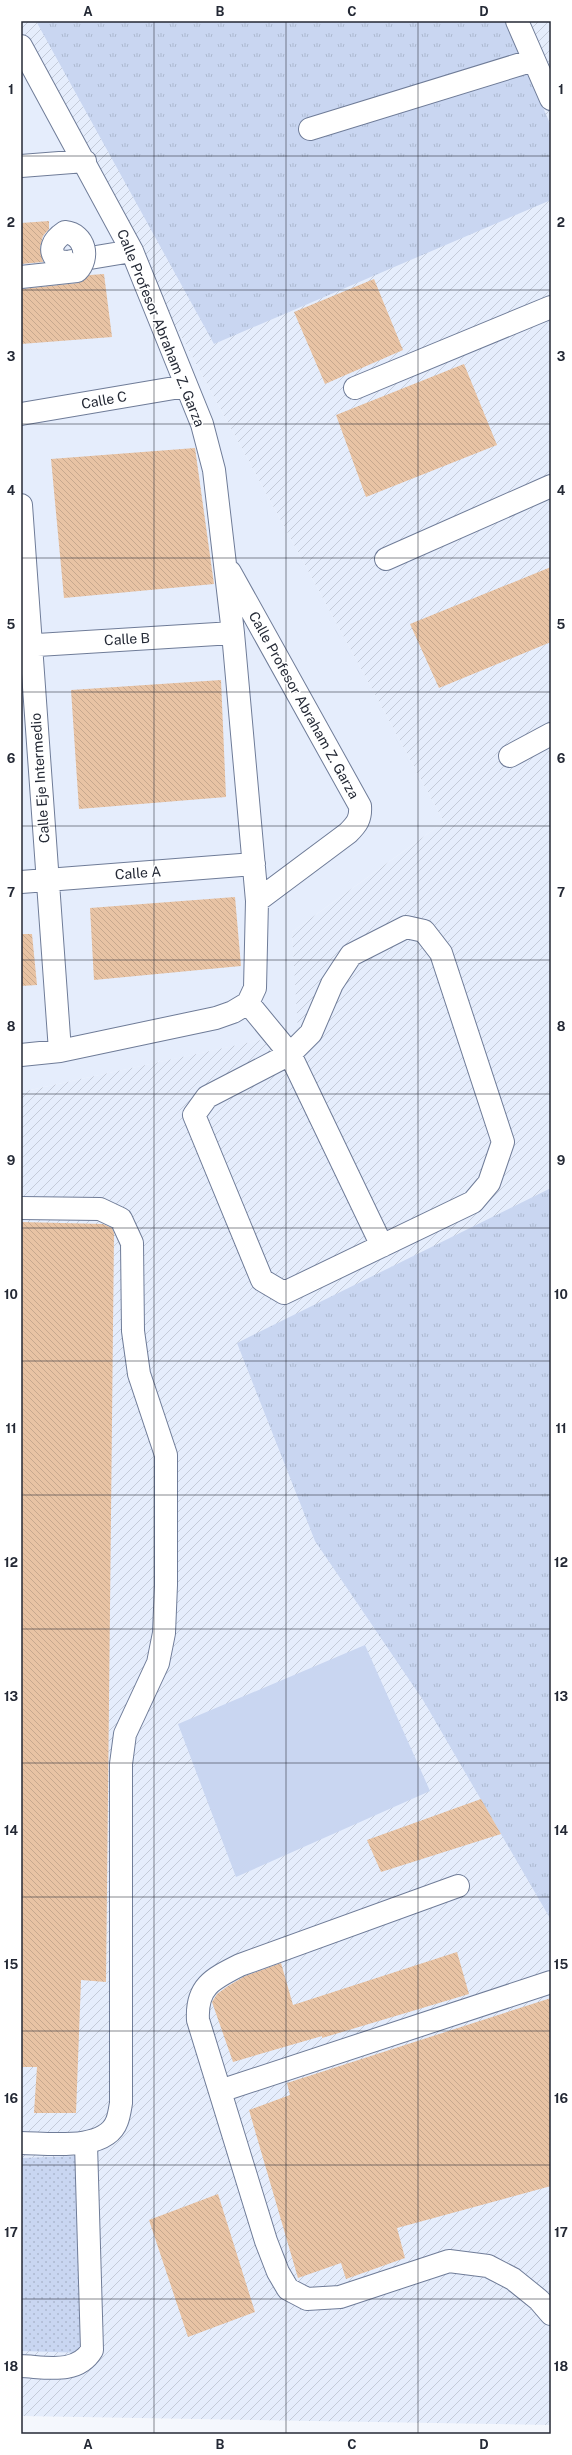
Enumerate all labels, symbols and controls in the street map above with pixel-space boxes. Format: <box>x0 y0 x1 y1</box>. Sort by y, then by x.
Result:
text: A <box>83 4 93 19</box>
text: B <box>216 4 225 19</box>
text: C <box>347 4 357 19</box>
text: D <box>479 4 489 19</box>
text: 1 <box>8 82 14 97</box>
text: 1 <box>558 82 564 97</box>
text: 2 <box>7 215 15 230</box>
text: 2 <box>557 215 565 230</box>
street label: Calle Profesor Abraham Z. Garza <box>114 227 208 429</box>
text: 3 <box>7 349 16 364</box>
text: 3 <box>557 349 566 364</box>
street label: Calle C <box>80 388 128 412</box>
text: 4 <box>7 483 16 498</box>
text: 4 <box>557 483 566 498</box>
street label: Calle Profesor Abraham Z. Garza <box>246 609 362 801</box>
text: 5 <box>7 617 16 632</box>
text: 5 <box>557 617 566 632</box>
street label: Calle B <box>104 630 150 648</box>
street label: Calle Eje Intermedio <box>27 712 53 844</box>
text: 6 <box>7 751 16 766</box>
text: 6 <box>557 751 566 766</box>
street label: Calle A <box>114 863 162 883</box>
text: 7 <box>7 885 15 900</box>
text: 7 <box>557 885 565 900</box>
text: 8 <box>7 1019 16 1034</box>
text: 8 <box>557 1019 566 1034</box>
text: 9 <box>7 1153 15 1168</box>
text: 9 <box>557 1153 565 1168</box>
text: 10 <box>4 1287 18 1302</box>
text: 10 <box>554 1287 568 1302</box>
text: 11 <box>5 1421 17 1436</box>
text: 11 <box>555 1421 567 1436</box>
text: 12 <box>4 1555 18 1570</box>
text: 12 <box>554 1555 568 1570</box>
text: 13 <box>4 1689 18 1704</box>
text: 13 <box>554 1689 568 1704</box>
text: 14 <box>4 1823 19 1838</box>
text: 14 <box>554 1823 569 1838</box>
text: 15 <box>4 1957 18 1972</box>
text: 15 <box>554 1957 568 1972</box>
text: 16 <box>4 2091 18 2106</box>
text: 16 <box>554 2091 568 2106</box>
text: 17 <box>4 2225 18 2240</box>
text: 17 <box>554 2225 568 2240</box>
text: 18 <box>4 2359 18 2374</box>
text: 18 <box>554 2359 568 2374</box>
text: A <box>83 2437 93 2452</box>
text: B <box>216 2437 225 2452</box>
text: C <box>347 2437 357 2452</box>
text: D <box>479 2437 489 2452</box>

